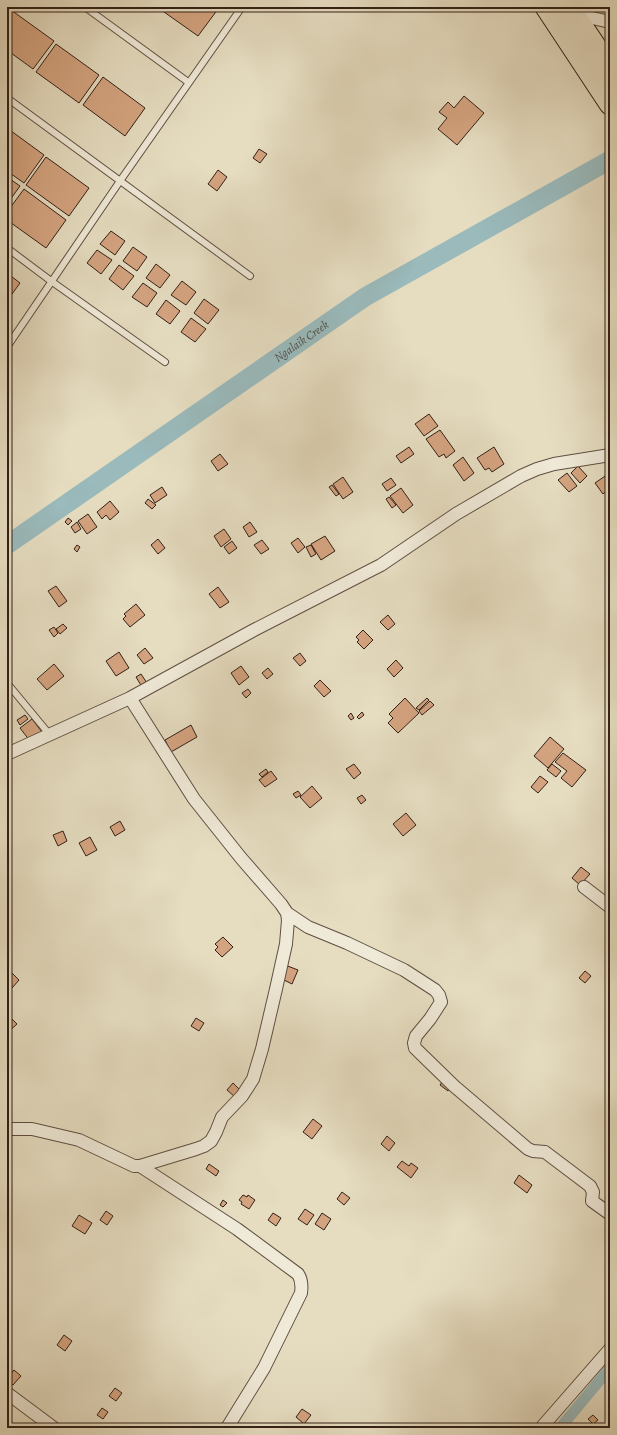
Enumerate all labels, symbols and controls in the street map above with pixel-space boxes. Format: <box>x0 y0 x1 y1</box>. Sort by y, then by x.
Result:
water label: Ngalaik Creek <box>271 316 332 366</box>

